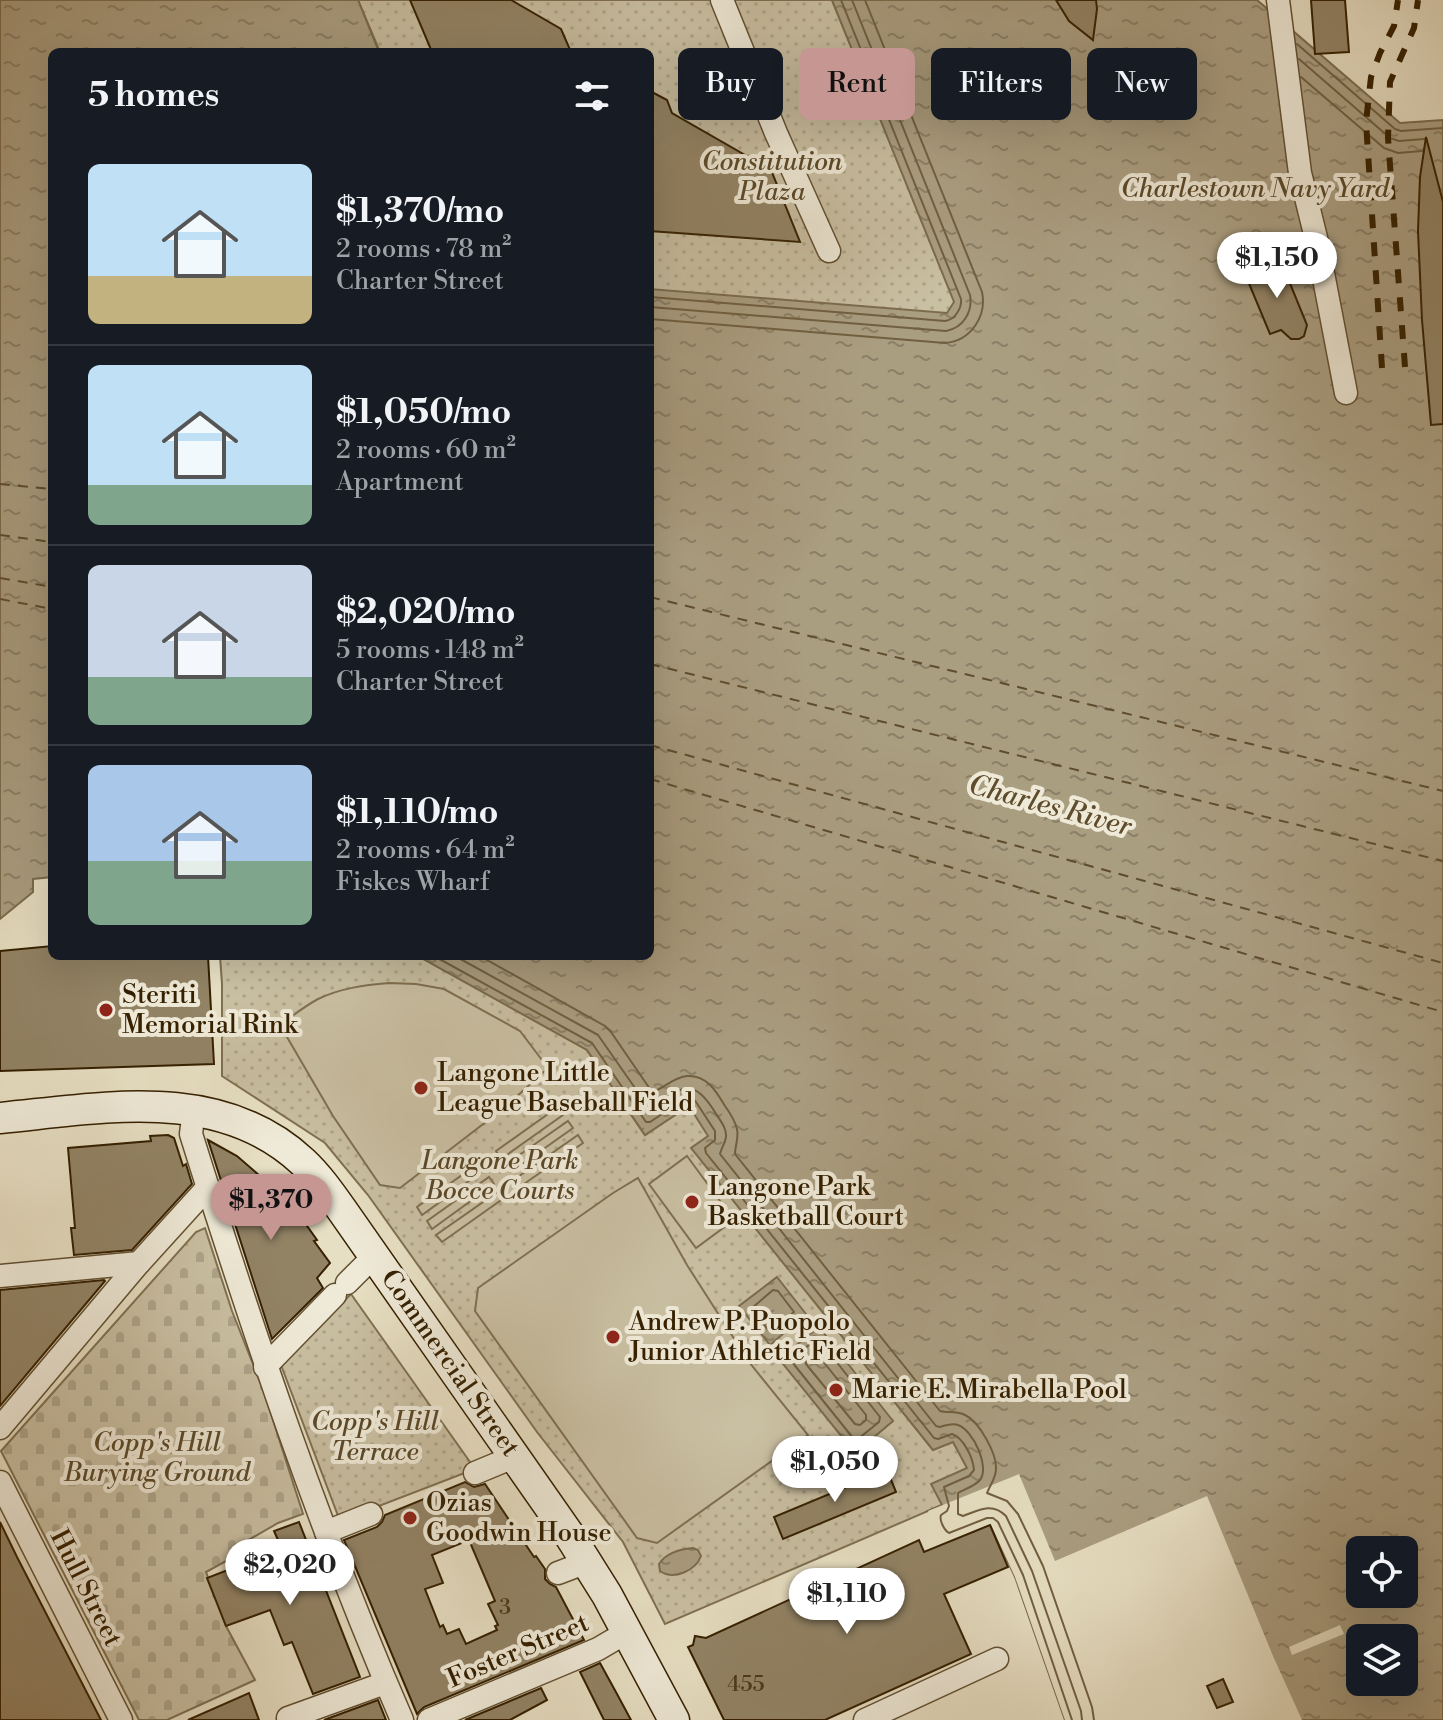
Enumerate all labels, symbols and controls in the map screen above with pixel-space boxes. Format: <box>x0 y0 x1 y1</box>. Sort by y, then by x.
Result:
chip: Buy <box>678 48 783 120</box>
chip: Rent <box>799 48 915 120</box>
chip: Filters <box>931 48 1071 120</box>
chip: New <box>1087 48 1197 120</box>
icon: filters <box>570 74 614 118</box>
text: 5 homes <box>88 75 219 117</box>
park label: Constitution Plaza <box>702 146 843 208</box>
park label: Charlestown Navy Yard <box>1121 173 1391 205</box>
text: $1,370/mo <box>336 191 504 233</box>
icon: home <box>152 196 248 292</box>
pin: $1,150 <box>1212 232 1342 300</box>
text: 2 rooms · 78 m² <box>336 233 511 265</box>
text: $1,150 <box>1235 242 1319 274</box>
text: Charter Street <box>336 265 504 297</box>
text: $1,050/mo <box>336 392 511 434</box>
icon: home <box>152 397 248 493</box>
text: 2 rooms · 60 m² <box>336 434 516 466</box>
text: Apartment <box>336 466 464 498</box>
text: $2,020/mo <box>336 592 516 634</box>
icon: home <box>152 597 248 693</box>
text: 5 rooms · 148 m² <box>336 634 524 666</box>
text: Charter Street <box>336 666 504 698</box>
water label: Charles River <box>965 767 1136 845</box>
text: $1,110/mo <box>336 792 499 834</box>
icon: home <box>152 797 248 893</box>
text: 2 rooms · 64 m² <box>336 834 515 866</box>
text: Fiskes Wharf <box>336 866 490 898</box>
place label: Steriti Memorial Rink <box>122 979 299 1041</box>
marker: Steriti Memorial Rink <box>97 1001 115 1019</box>
place label: Langone Little League Baseball Field <box>437 1057 693 1119</box>
marker: Langone Little League Baseball Field <box>412 1079 430 1097</box>
park label: Langone Park Bocce Courts <box>421 1145 578 1207</box>
place label: Langone Park Basketball Court <box>707 1171 904 1233</box>
pin: $1,370 <box>206 1174 336 1242</box>
text: $1,370 <box>229 1184 313 1216</box>
marker: Langone Park Basketball Court <box>683 1193 701 1211</box>
street label: Commercial Street <box>374 1263 526 1463</box>
place label: Andrew P. Puopolo Junior Athletic Field <box>628 1306 871 1368</box>
marker: Andrew P. Puopolo Junior Athletic Field <box>604 1328 622 1346</box>
place label: Marie E. Mirabella Pool <box>852 1374 1127 1406</box>
marker: Marie E. Mirabella Pool <box>827 1381 845 1399</box>
park label: Copp's Hill Terrace <box>311 1406 440 1468</box>
park label: Copp's Hill Burying Ground <box>63 1427 252 1489</box>
pin: $1,050 <box>770 1436 900 1504</box>
text: $1,050 <box>790 1446 880 1478</box>
place label: Ozias Goodwin House <box>426 1487 612 1549</box>
marker: Ozias Goodwin House <box>401 1509 419 1527</box>
street label: Hull Street <box>43 1524 129 1652</box>
map controls <box>1346 1536 1418 1696</box>
button: locate <box>1346 1536 1418 1608</box>
pin: $2,020 <box>225 1539 355 1607</box>
text: $2,020 <box>243 1549 337 1581</box>
pin: $1,110 <box>782 1568 912 1636</box>
text: $1,110 <box>807 1578 887 1610</box>
house number: 3 <box>499 1594 511 1621</box>
street label: Foster Street <box>442 1607 594 1695</box>
button: layers <box>1346 1624 1418 1696</box>
house number: 455 <box>727 1671 765 1698</box>

